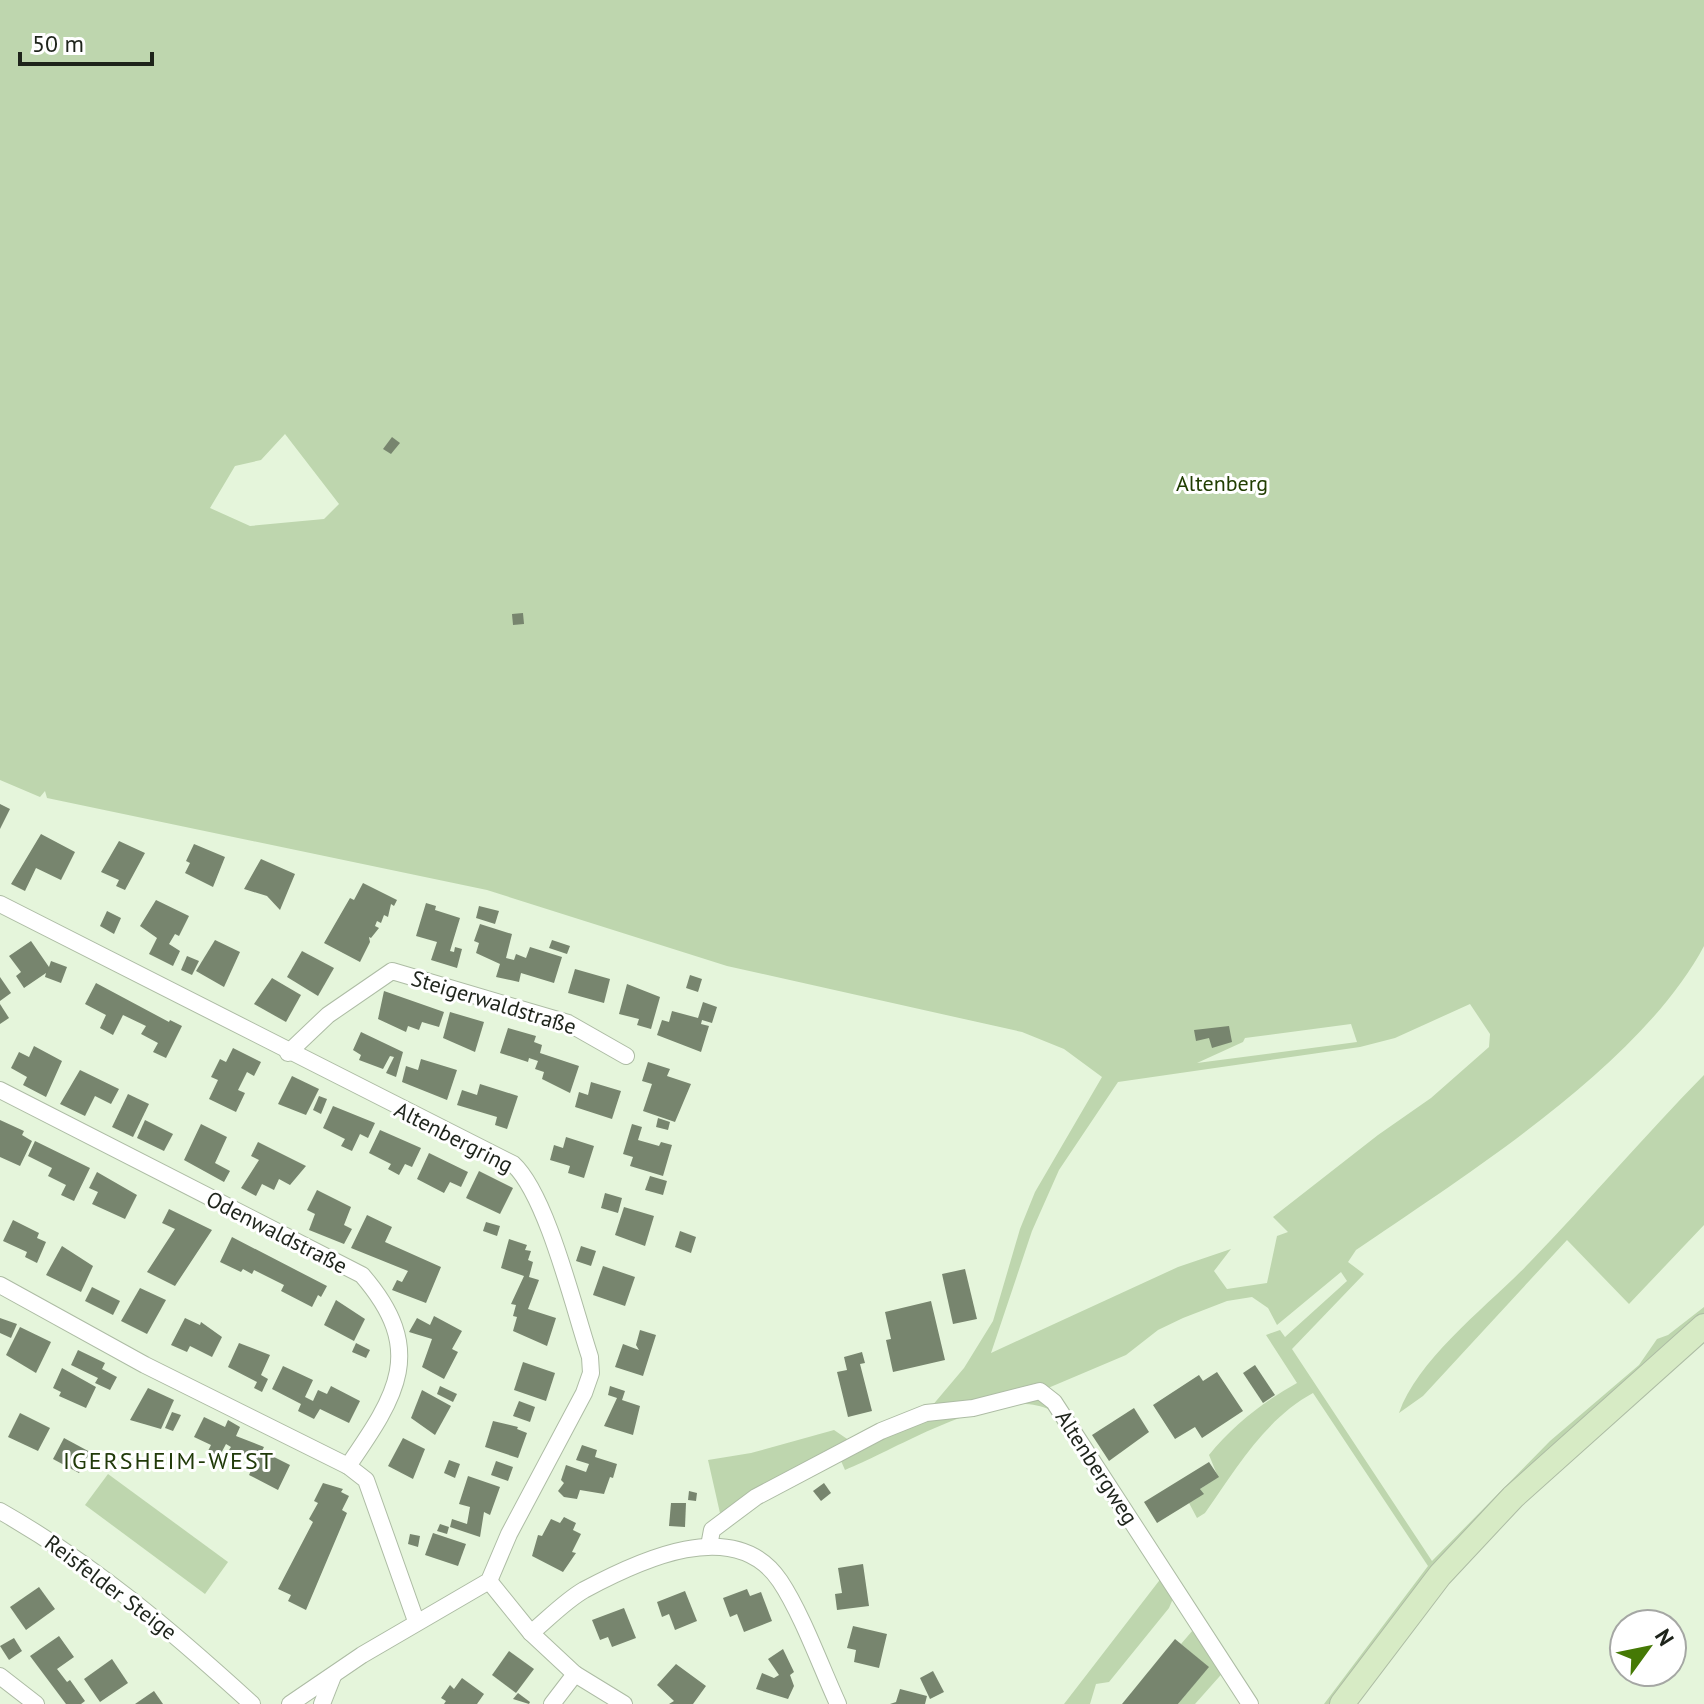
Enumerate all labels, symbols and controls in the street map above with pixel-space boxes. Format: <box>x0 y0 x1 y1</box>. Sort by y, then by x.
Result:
scale bar <box>20 16 152 66</box>
text: 50 m <box>32 28 84 59</box>
park label: Altenberg <box>1176 469 1268 497</box>
street label: Steigerwaldstraße <box>408 964 580 1040</box>
street label: Altenbergring <box>390 1095 518 1179</box>
street label: Odenwaldstraße <box>202 1184 352 1280</box>
street label: Altenbergweg <box>1050 1405 1144 1529</box>
district label: IGERSHEIM-WEST <box>63 1445 275 1476</box>
street label: Reisfelder Steige <box>39 1528 183 1646</box>
north arrow <box>1608 1608 1688 1688</box>
text: N <box>1649 1623 1680 1651</box>

